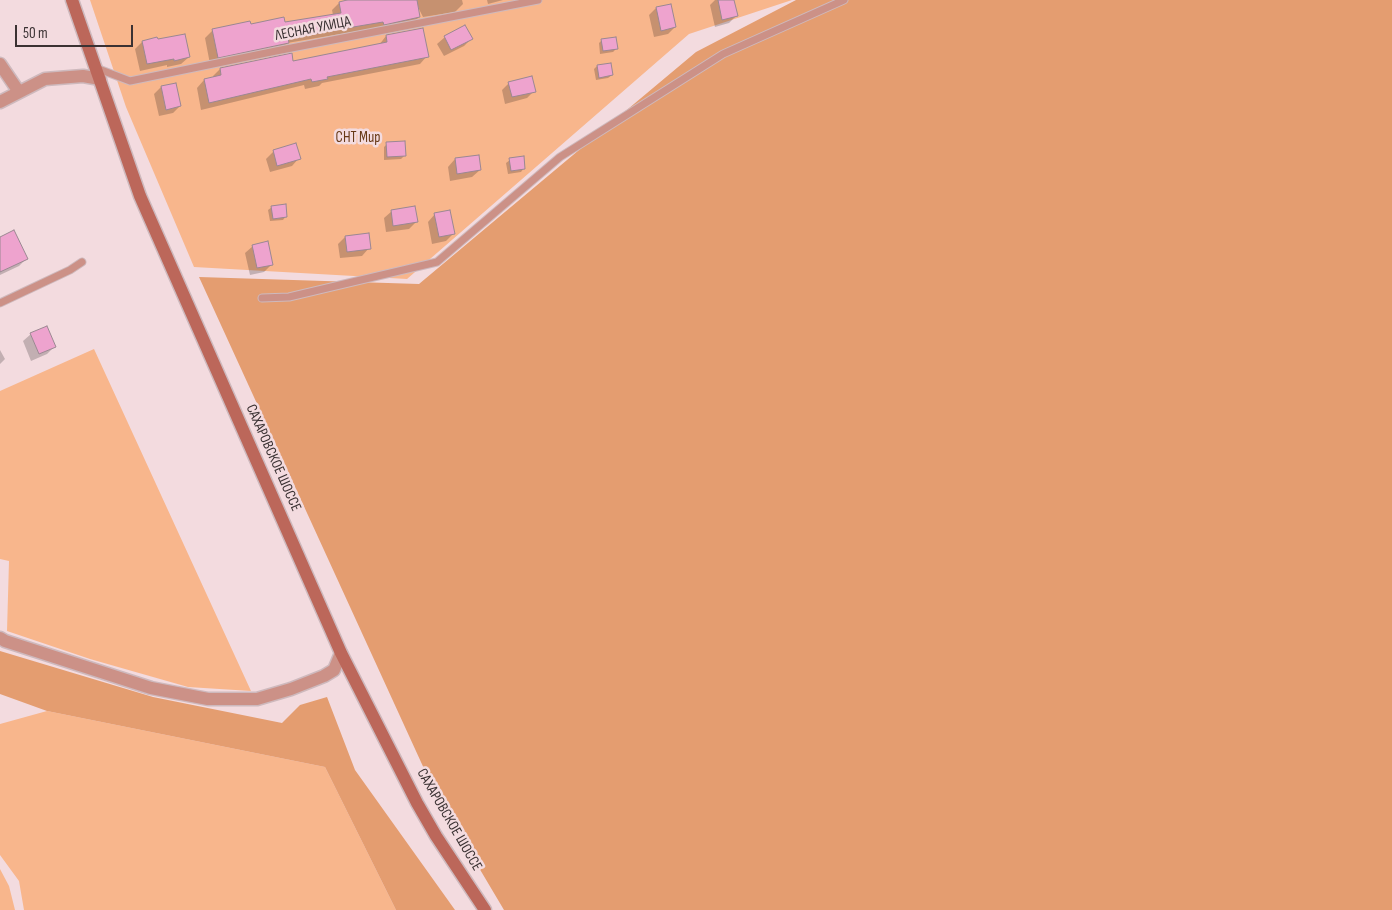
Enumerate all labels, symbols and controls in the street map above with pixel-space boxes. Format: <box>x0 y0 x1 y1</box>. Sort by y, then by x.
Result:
street label: ЛЕСНАЯ УЛИЦА <box>274 13 352 45</box>
scale bar <box>18 15 135 47</box>
text: 50 m <box>23 24 48 43</box>
park label: СНТ Мир <box>336 129 380 147</box>
street label: САХАРОВСКОЕ ШОССЕ <box>241 402 305 514</box>
street label: САХАРОВСКОЕ ШОССЕ <box>412 766 486 874</box>

